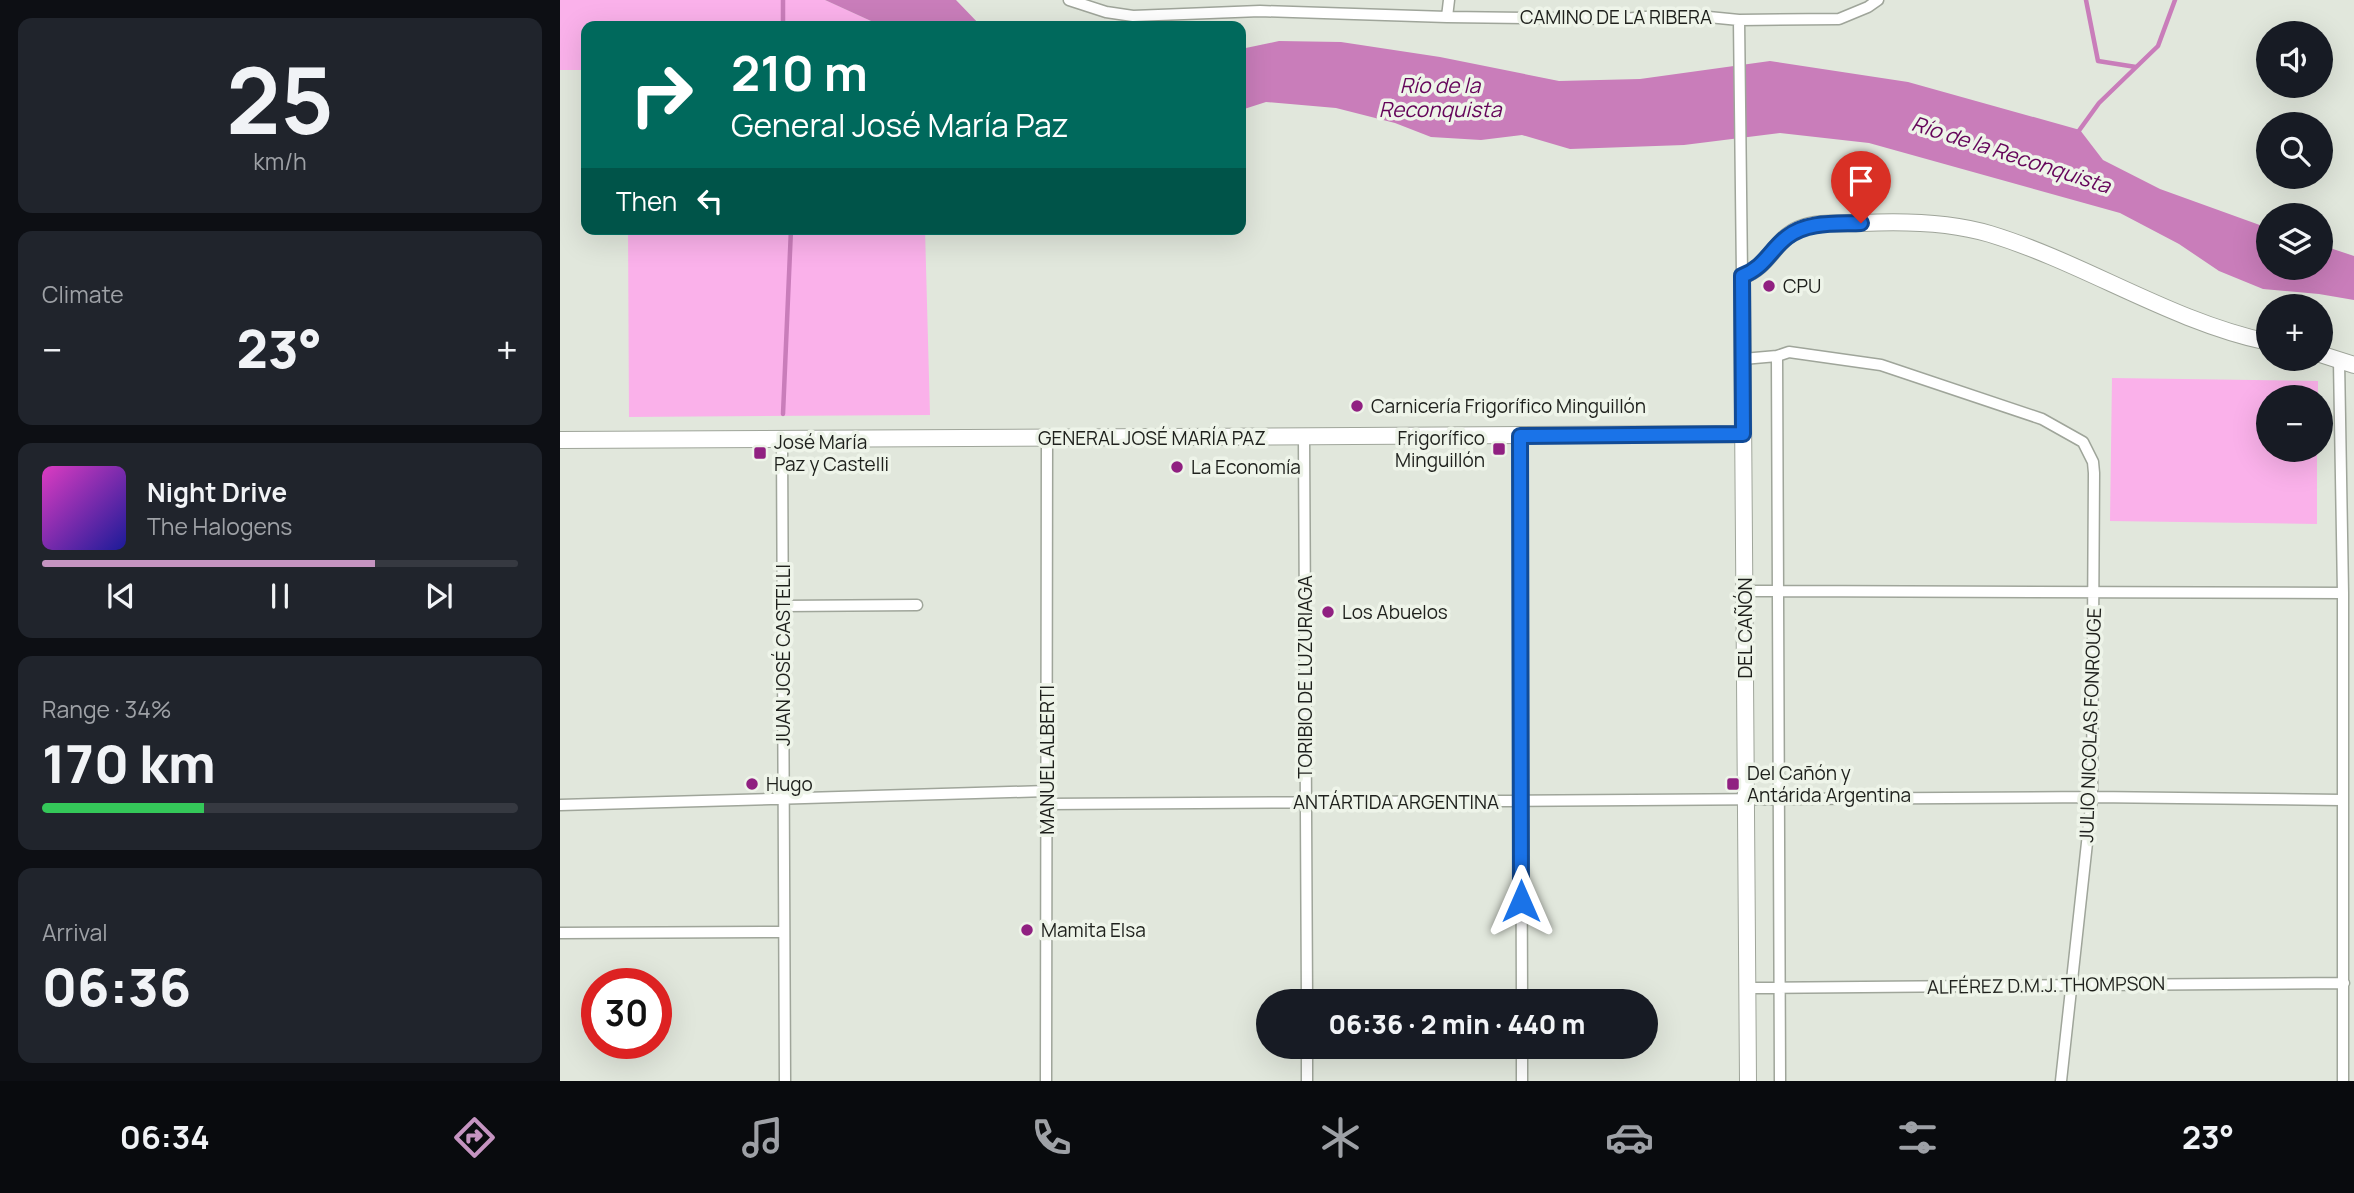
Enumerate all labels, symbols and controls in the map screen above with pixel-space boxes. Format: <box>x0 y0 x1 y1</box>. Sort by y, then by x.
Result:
street label: CAMINO DE LA RIBERA <box>1520 4 1712 30</box>
map controls <box>2256 21 2333 462</box>
button: sound <box>2256 21 2333 98</box>
text: 25 <box>226 37 334 161</box>
text: 210 m <box>731 39 868 106</box>
icon: right <box>616 49 707 140</box>
water label: Río de la Reconquista <box>1379 71 1503 123</box>
text: General José María Paz <box>731 103 1069 147</box>
water label: Río de la Reconquista <box>1909 109 2115 200</box>
button: search <box>2256 112 2333 189</box>
text: km/h <box>253 145 307 177</box>
pin <box>1831 151 1891 223</box>
icon: arrive <box>1842 162 1880 200</box>
icon: left <box>691 182 729 220</box>
text: Then <box>616 183 677 219</box>
button: layers <box>2256 203 2333 280</box>
place label: CPU <box>1783 273 1821 299</box>
text: Climate <box>42 278 124 310</box>
marker: CPU <box>1761 278 1777 294</box>
button: + <box>2256 294 2333 371</box>
text: 23° <box>237 313 322 384</box>
text: − <box>42 323 63 375</box>
text: + <box>496 323 518 375</box>
button: − <box>2256 385 2333 462</box>
place label: Carnicería Frigorífico Minguillón <box>1371 393 1646 419</box>
marker: Carnicería Frigorífico Minguillón <box>1349 398 1365 414</box>
street label: GENERAL JOSÉ MARÍA PAZ <box>1038 425 1266 451</box>
place label: Frigorífico Minguillón <box>1395 425 1485 473</box>
place label: José María Paz y Castelli <box>774 429 889 477</box>
marker: Frigorífico Minguillón <box>1491 441 1507 457</box>
marker: José María Paz y Castelli <box>752 445 768 461</box>
place label: La Economía <box>1191 454 1301 480</box>
marker: La Economía <box>1169 459 1185 475</box>
text: Night Drive <box>147 474 287 510</box>
text: The Halogens <box>147 510 292 542</box>
street label: JUAN JOSÉ CASTELLI <box>770 564 796 746</box>
street label: TORIBIO DE LUZURIAGA <box>1292 575 1318 779</box>
icon: previous <box>102 577 140 615</box>
icon: pause <box>261 577 299 615</box>
icon: next <box>420 577 458 615</box>
street label: DEL CAÑÓN <box>1732 577 1758 679</box>
place label: Los Abuelos <box>1342 599 1448 625</box>
marker: Los Abuelos <box>1320 604 1336 620</box>
street label: JULIO NICOLAS FONROUGE <box>2073 607 2107 843</box>
street label: MANUEL ALBERTI <box>1034 685 1060 835</box>
text: Range · 34% <box>42 693 171 725</box>
text: 170 km <box>42 728 216 799</box>
place label: Del Cañón y Antárida Argentina <box>1747 760 1911 808</box>
place label: Hugo <box>766 771 813 797</box>
marker: Hugo <box>744 776 760 792</box>
marker: Del Cañón y Antárida Argentina <box>1725 776 1741 792</box>
street label: ANTÁRTIDA ARGENTINA <box>1293 789 1499 815</box>
position arrow <box>1484 864 1558 938</box>
text: Arrival <box>42 916 108 948</box>
place label: Mamita Elsa <box>1041 917 1146 943</box>
marker: Mamita Elsa <box>1019 922 1035 938</box>
text: 06:36 <box>42 951 191 1022</box>
speed limit sign: 30 <box>581 968 672 1059</box>
street label: ALFÉREZ D.M.J. THOMPSON <box>1927 970 2165 1000</box>
text: 06:36 · 2 min · 440 m <box>1329 1006 1585 1042</box>
icon: directions <box>450 1113 499 1162</box>
icon: music <box>738 1113 787 1162</box>
icon: phone <box>1027 1113 1076 1162</box>
icon: climate <box>1316 1113 1365 1162</box>
icon: car <box>1605 1113 1654 1162</box>
icon: filters <box>1893 1113 1942 1162</box>
text: 06:34 <box>120 1115 210 1159</box>
text: 23° <box>2182 1115 2234 1159</box>

